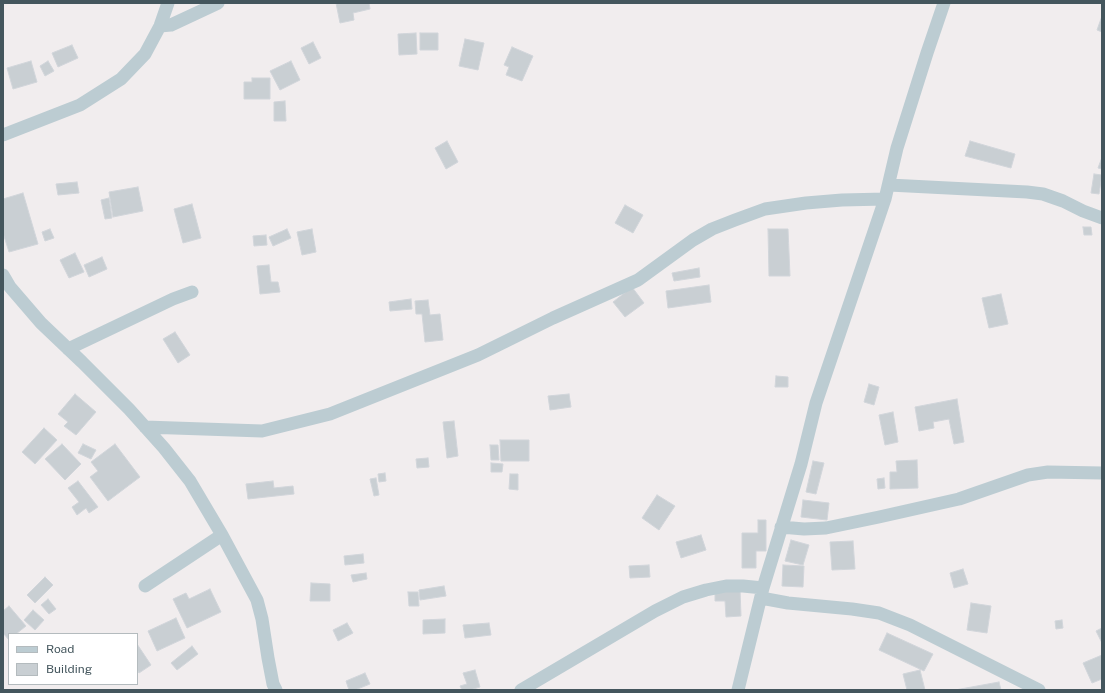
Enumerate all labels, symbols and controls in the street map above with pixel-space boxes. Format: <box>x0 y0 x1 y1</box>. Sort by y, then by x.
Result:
legend <box>8 633 138 685</box>
text: Road <box>46 642 74 656</box>
text: Building <box>46 662 92 676</box>

